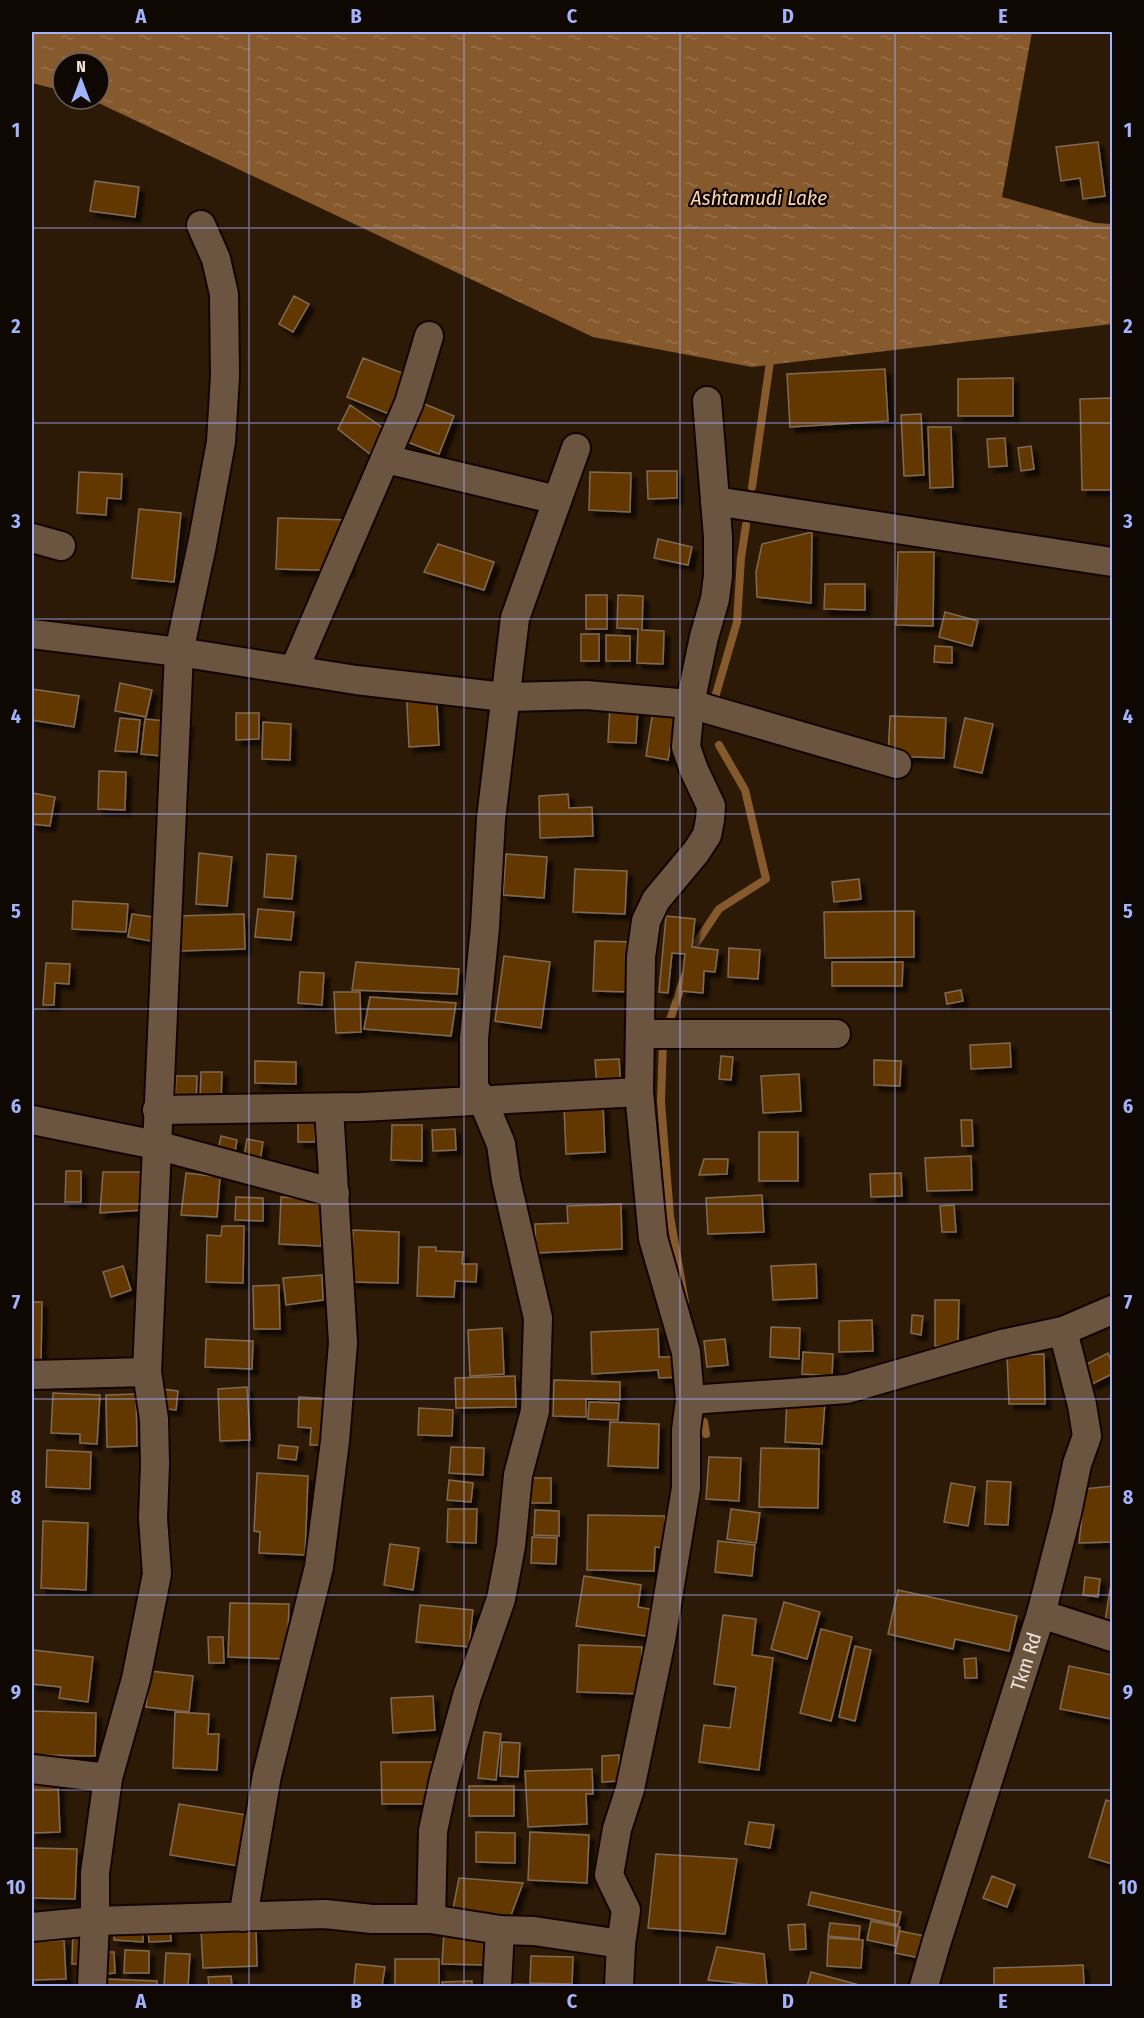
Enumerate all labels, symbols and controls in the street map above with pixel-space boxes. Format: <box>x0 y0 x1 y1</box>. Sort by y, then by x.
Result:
text: A <box>135 4 148 28</box>
text: B <box>350 4 362 28</box>
text: C <box>567 4 578 28</box>
text: D <box>782 4 794 28</box>
text: E <box>998 4 1008 28</box>
north arrow <box>51 51 111 111</box>
text: N <box>76 57 86 76</box>
text: 1 <box>12 118 20 142</box>
text: 1 <box>1124 118 1132 142</box>
water label: Ashtamudi Lake <box>690 185 827 211</box>
text: 2 <box>10 314 21 338</box>
text: 2 <box>1122 314 1133 338</box>
text: 3 <box>10 509 21 533</box>
text: 3 <box>1122 509 1133 533</box>
text: 4 <box>11 704 21 728</box>
text: 4 <box>1123 704 1133 728</box>
text: 5 <box>11 899 21 923</box>
text: 5 <box>1123 899 1133 923</box>
text: 6 <box>11 1094 21 1118</box>
text: 6 <box>1123 1094 1133 1118</box>
text: 7 <box>12 1290 21 1314</box>
text: 7 <box>1124 1290 1133 1314</box>
text: 8 <box>11 1485 22 1509</box>
text: 8 <box>1123 1485 1134 1509</box>
street label: Tkm Rd <box>1005 1629 1046 1694</box>
text: 9 <box>11 1680 21 1704</box>
text: 9 <box>1123 1680 1133 1704</box>
text: 10 <box>6 1875 26 1899</box>
text: 10 <box>1118 1875 1138 1899</box>
text: A <box>135 1989 148 2013</box>
text: B <box>350 1989 362 2013</box>
text: C <box>567 1989 578 2013</box>
text: D <box>782 1989 794 2013</box>
text: E <box>998 1989 1008 2013</box>

